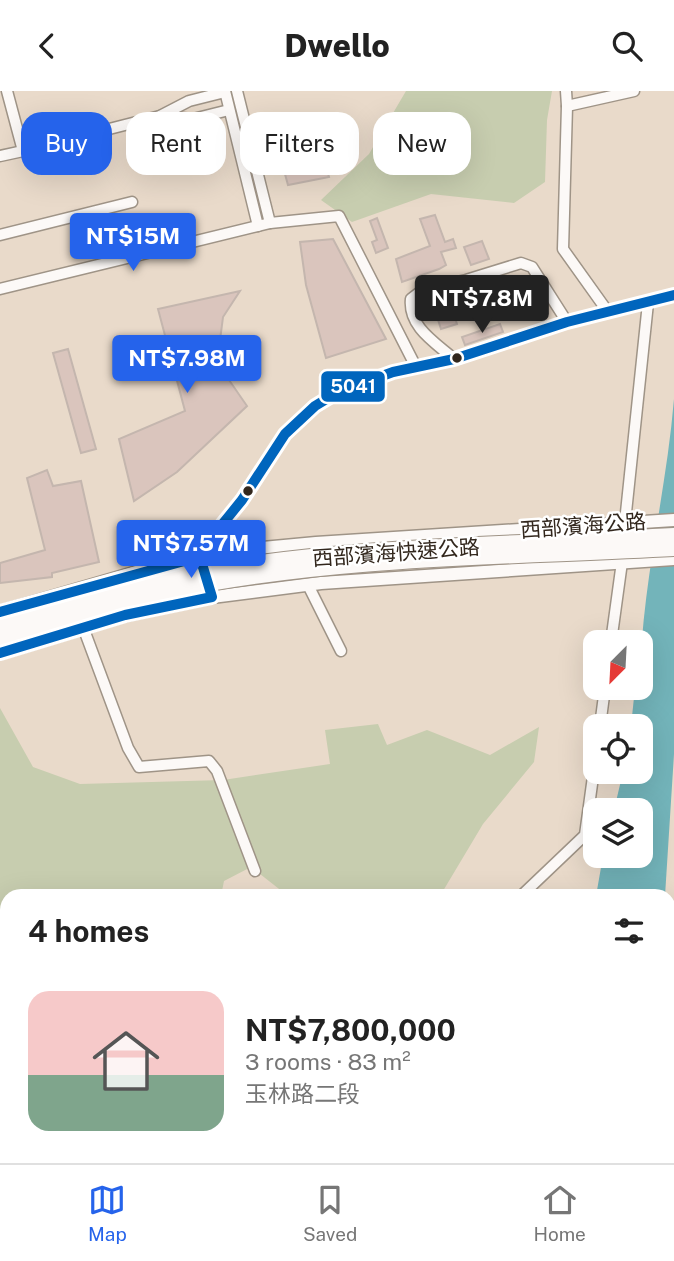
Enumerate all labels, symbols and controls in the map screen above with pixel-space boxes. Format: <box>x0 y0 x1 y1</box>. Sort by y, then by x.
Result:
icon: back <box>28 27 66 65</box>
text: Dwello <box>284 27 390 64</box>
icon: search <box>608 27 646 65</box>
chip: Buy <box>21 112 112 175</box>
chip: Rent <box>126 112 226 175</box>
chip: Filters <box>240 112 359 175</box>
chip: New <box>373 112 471 175</box>
pin: NT$15M <box>76 213 190 273</box>
text: NT$15M <box>86 222 180 249</box>
pin: NT$7.8M <box>417 275 547 335</box>
text: NT$7.8M <box>431 284 533 311</box>
pin: NT$7.98M <box>115 335 259 395</box>
text: NT$7.98M <box>128 344 246 371</box>
unlabelled marker <box>450 351 464 365</box>
line badge: 5041 <box>320 370 386 403</box>
text: 5041 <box>330 375 376 397</box>
unlabelled marker <box>241 484 255 498</box>
street label: 西部濱海公路 <box>519 509 647 542</box>
pin: NT$7.57M <box>119 521 263 580</box>
text: NT$7.57M <box>133 529 249 556</box>
street label: 西部濱海快速公路 <box>311 534 481 571</box>
north arrow <box>583 630 653 700</box>
map controls <box>583 630 653 868</box>
button: locate <box>583 714 653 784</box>
button: layers <box>583 798 653 868</box>
icon: filters <box>610 912 648 950</box>
text: 4 homes <box>28 913 149 949</box>
text: NT$7,800,000 <box>245 1012 456 1048</box>
icon: home <box>84 1019 168 1103</box>
text: 3 rooms · 83 m² <box>245 1048 411 1075</box>
text: 玉林路二段 <box>245 1080 360 1107</box>
tab: Map <box>88 1181 127 1245</box>
tab: Saved <box>303 1181 357 1245</box>
tab: Home <box>533 1181 586 1245</box>

